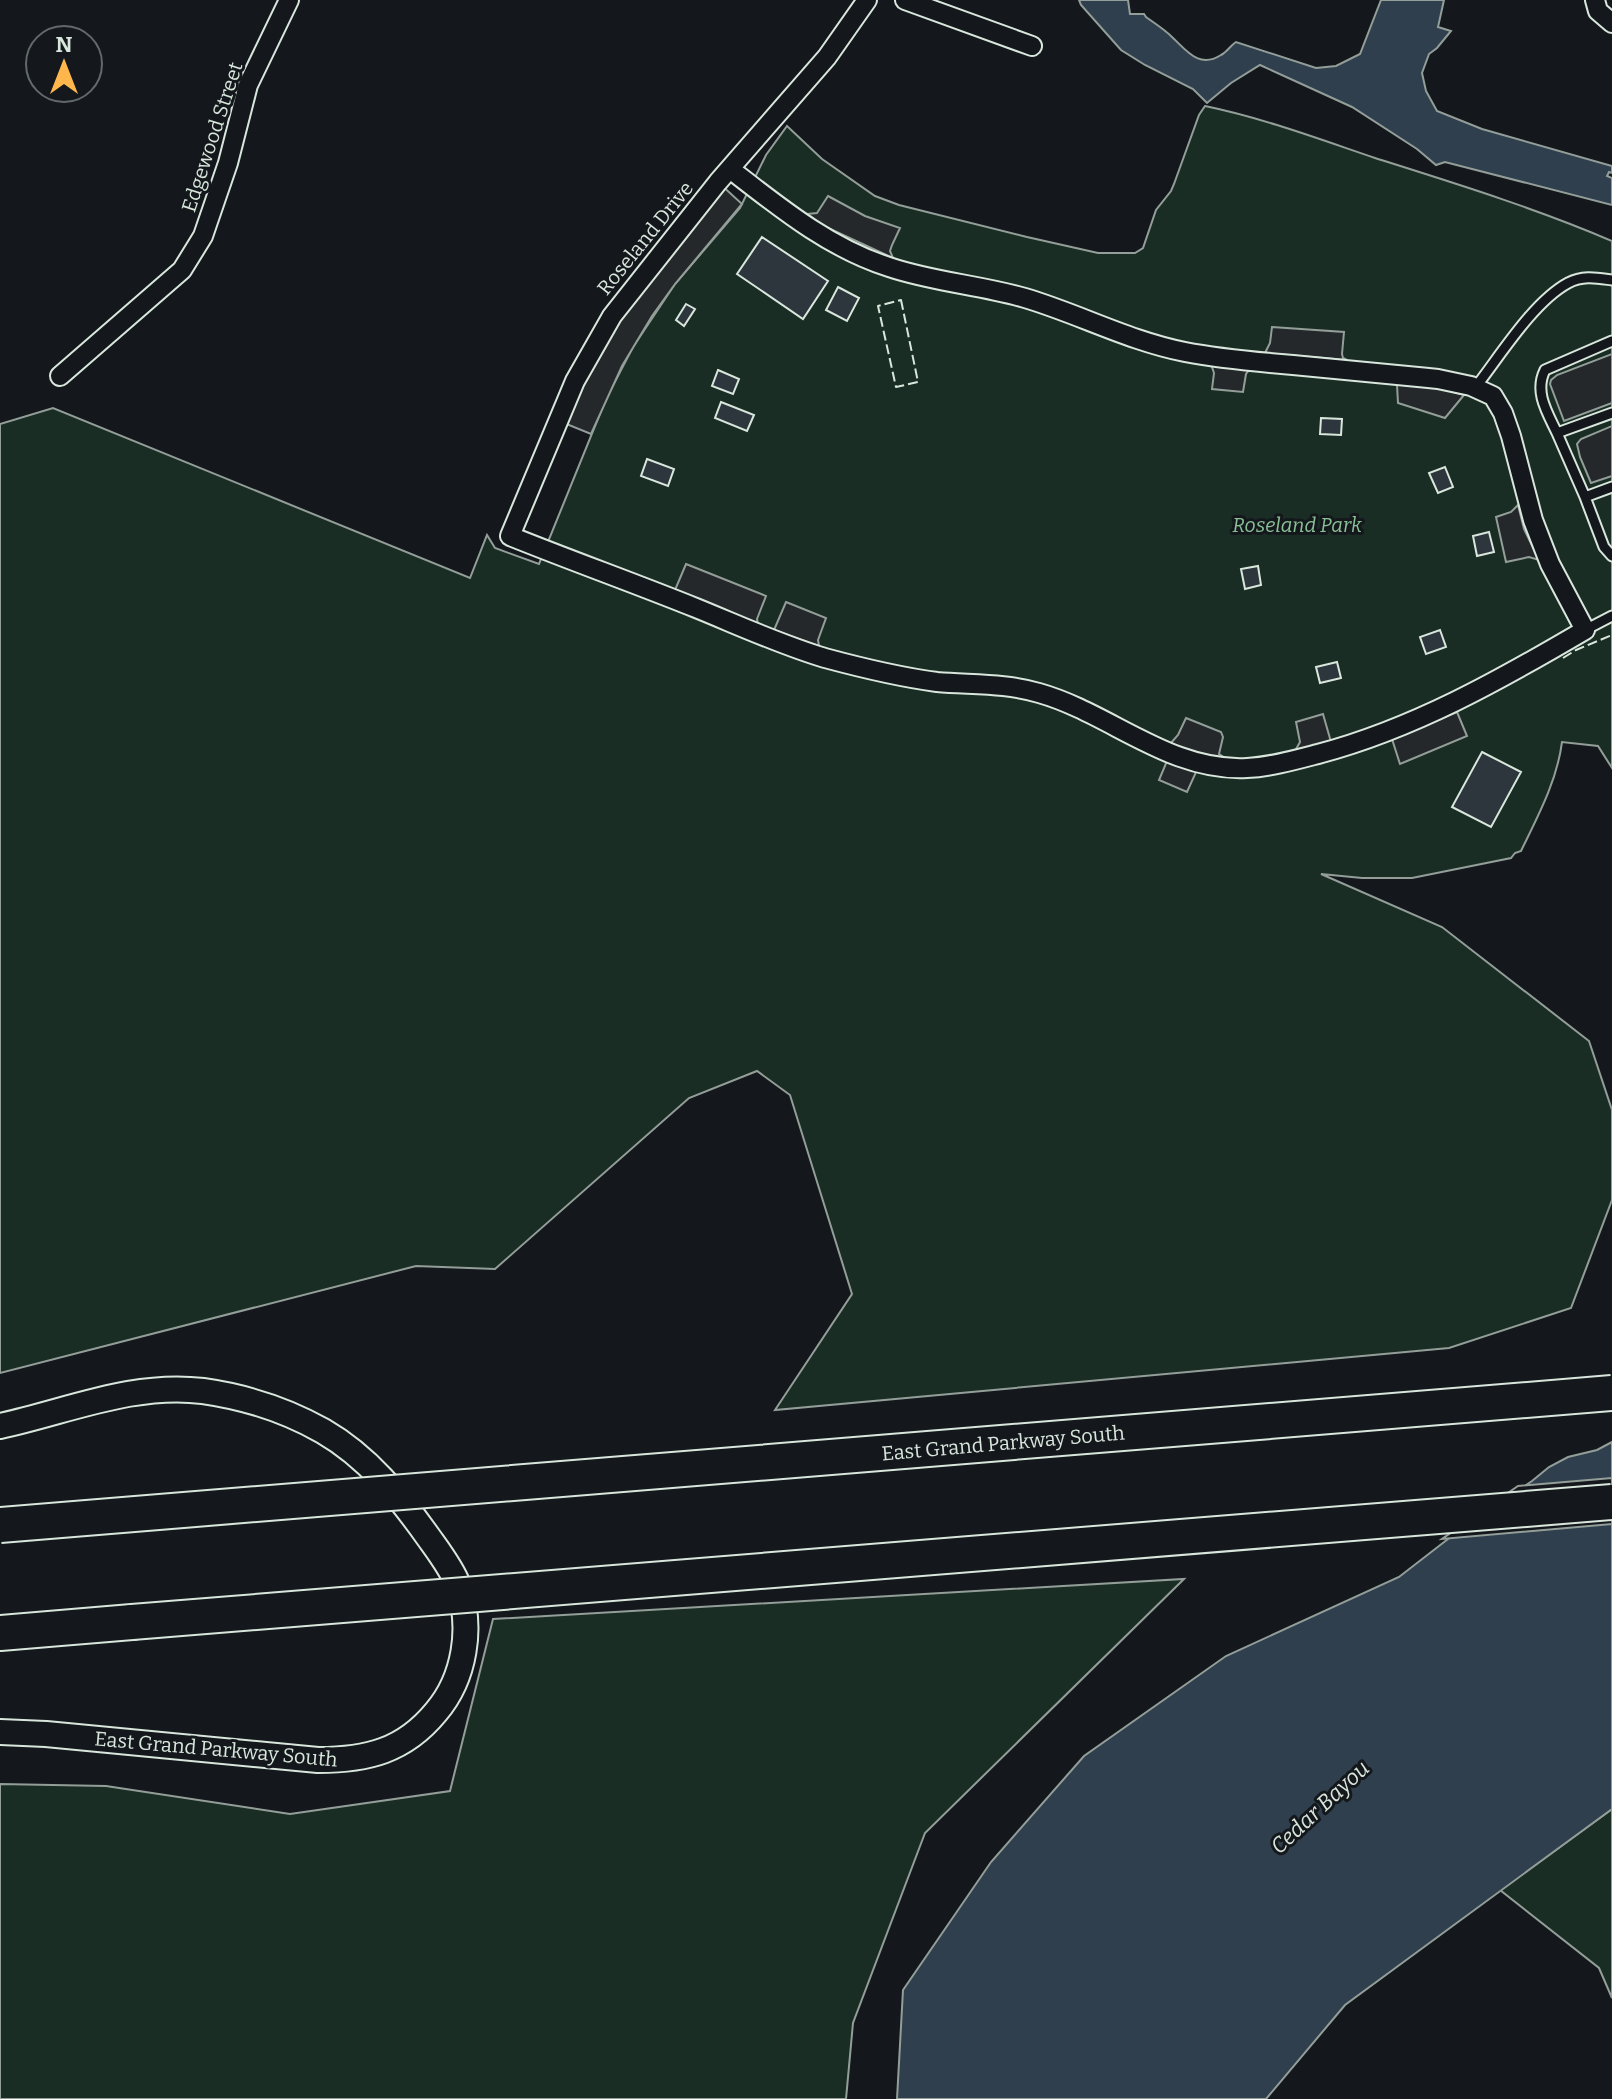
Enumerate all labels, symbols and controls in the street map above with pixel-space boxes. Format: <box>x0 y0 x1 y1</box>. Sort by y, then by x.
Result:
north arrow <box>24 24 104 104</box>
text: N <box>56 31 73 58</box>
street label: Edgewood Street <box>176 59 248 215</box>
street label: Roseland Drive <box>592 176 698 300</box>
park label: Roseland Park <box>1232 513 1362 537</box>
street label: East Grand Parkway South <box>881 1420 1126 1466</box>
street label: East Grand Parkway South <box>94 1726 339 1772</box>
water label: Cedar Bayou <box>1265 1754 1375 1860</box>

